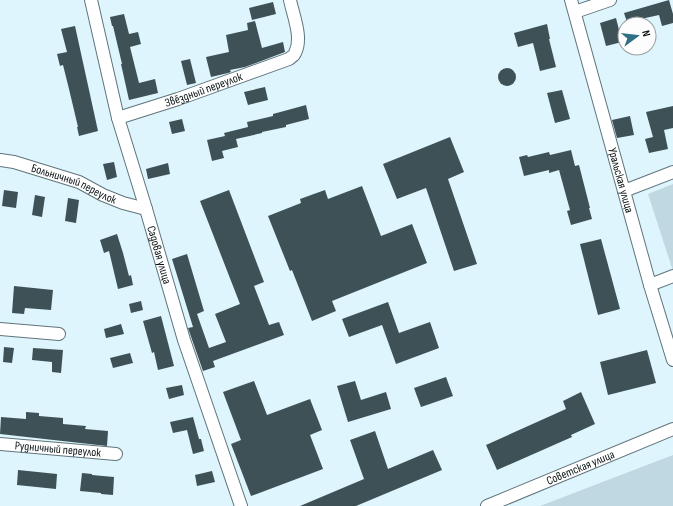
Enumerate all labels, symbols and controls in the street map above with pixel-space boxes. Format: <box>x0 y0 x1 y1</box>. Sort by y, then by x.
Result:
north arrow <box>617 16 657 56</box>
text: N <box>639 29 653 38</box>
street label: Звёздный переулок <box>163 69 245 110</box>
street label: Уральская улица <box>605 146 637 215</box>
street label: Больничный переулок <box>29 160 119 207</box>
street label: Садовая улица <box>144 224 175 286</box>
street label: Рудничный переулок <box>14 438 102 460</box>
street label: Советская улица <box>544 446 617 488</box>

